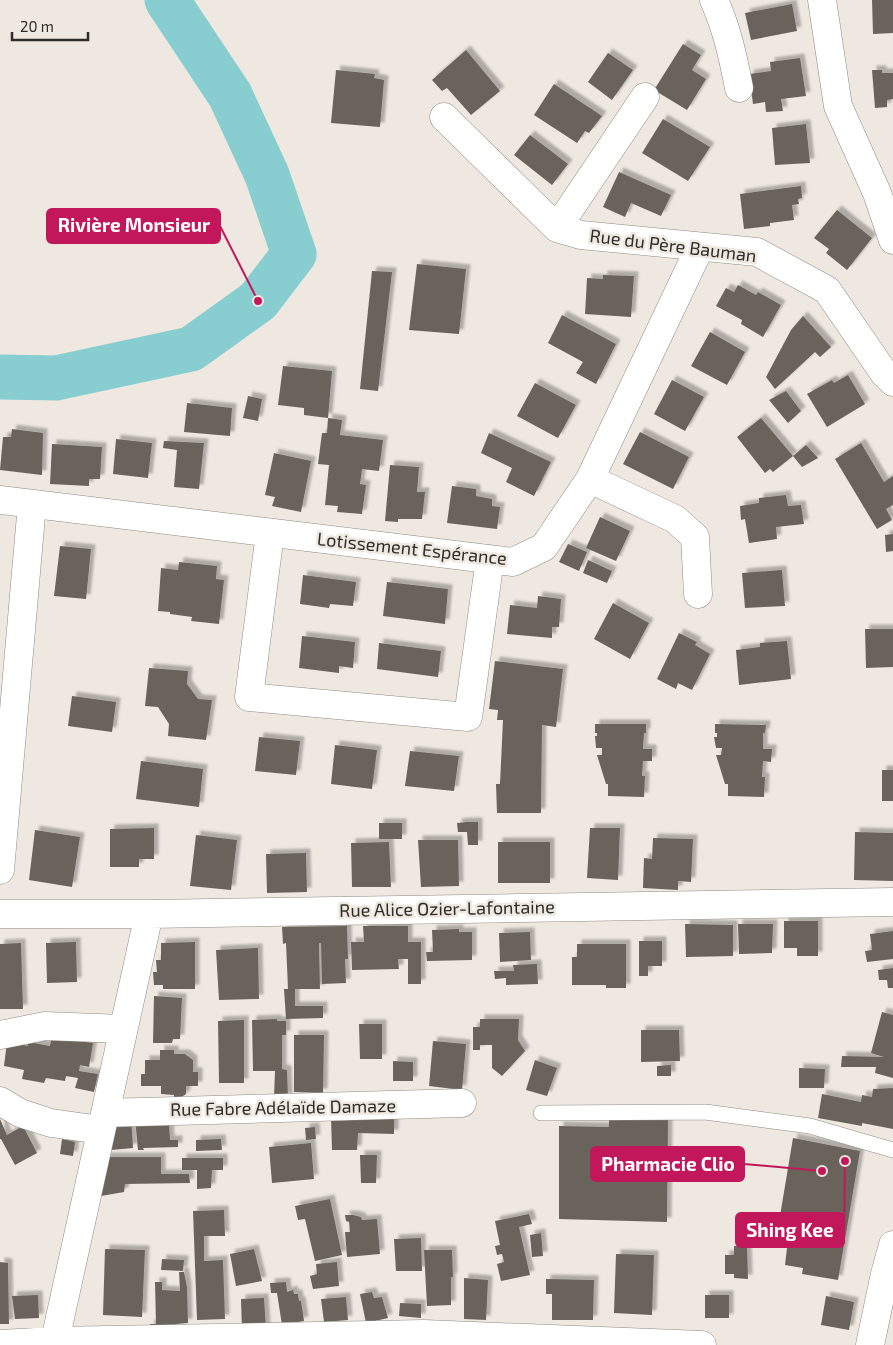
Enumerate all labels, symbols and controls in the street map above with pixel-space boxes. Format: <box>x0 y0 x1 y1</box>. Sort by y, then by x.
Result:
scale bar <box>12 10 89 42</box>
text: 20 m <box>20 17 54 35</box>
callout: Rivière Monsieur <box>47 209 220 243</box>
text: Rivière Monsieur <box>58 213 210 236</box>
street label: Rue du Père Bauman <box>588 224 758 266</box>
street label: Lotissement Espérance <box>316 527 508 569</box>
street label: Rue Alice Ozier-Lafontaine <box>339 895 555 921</box>
street label: Rue Fabre Adélaïde Damaze <box>170 1094 396 1120</box>
callout: Pharmacie Clio <box>591 1147 744 1181</box>
text: Pharmacie Clio <box>601 1152 735 1175</box>
callout: Shing Kee <box>736 1213 844 1247</box>
text: Shing Kee <box>746 1218 834 1241</box>

